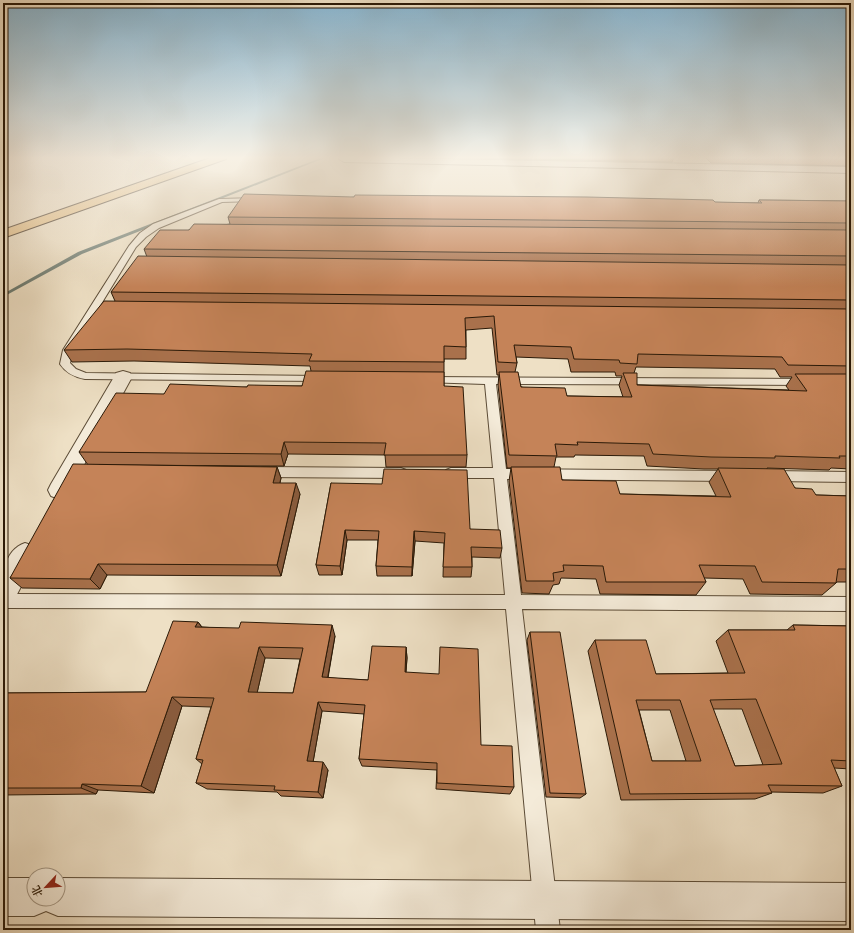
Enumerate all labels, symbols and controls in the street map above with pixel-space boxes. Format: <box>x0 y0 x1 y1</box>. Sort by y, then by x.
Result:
north arrow <box>26 867 66 907</box>
text: 北 <box>29 882 48 899</box>

